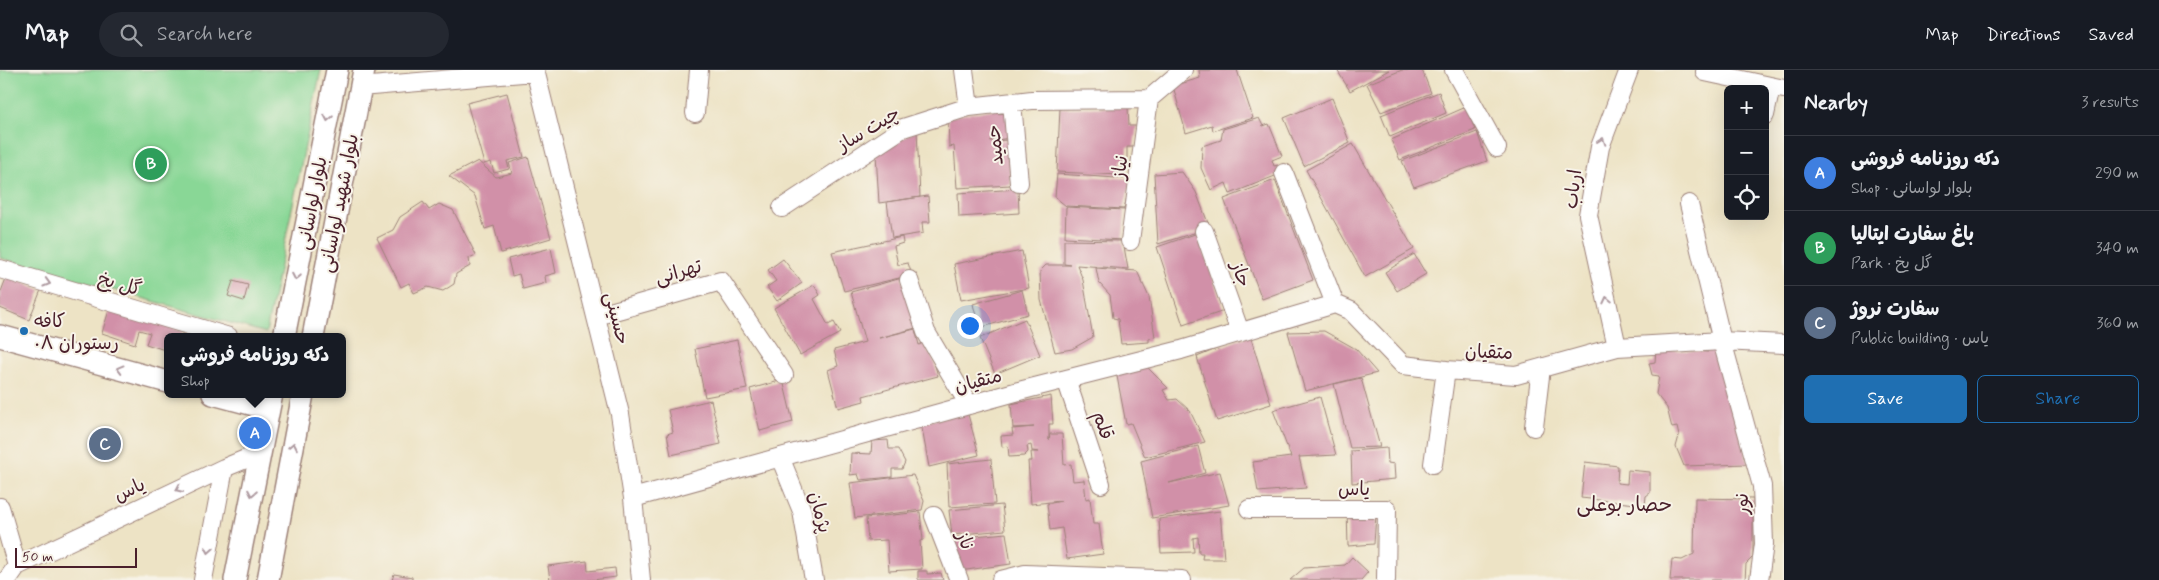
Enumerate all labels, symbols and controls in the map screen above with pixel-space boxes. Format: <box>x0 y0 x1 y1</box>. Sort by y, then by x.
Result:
search box <box>99 12 449 57</box>
text: Map <box>25 19 69 50</box>
icon: search <box>117 21 145 49</box>
text: Search here <box>157 22 253 47</box>
text: Map <box>1926 23 1959 47</box>
text: Directions <box>1987 23 2061 47</box>
text: Saved <box>2089 23 2134 47</box>
map controls <box>1724 85 1769 220</box>
button: + <box>1724 85 1769 130</box>
text: Nearby <box>1804 89 1868 117</box>
text: 3 results <box>2081 92 2139 113</box>
street label: چیت ساز <box>831 101 905 159</box>
one-way arrow <box>323 113 333 122</box>
street label: حمید <box>981 124 1010 166</box>
button: − <box>1724 130 1769 175</box>
street label: بلوار شهید لواسانی <box>314 132 365 275</box>
one-way arrow <box>1596 137 1606 145</box>
pin: B <box>135 145 167 183</box>
text: دکه روزنامه فروشی <box>1851 147 2000 172</box>
street label: بلوار لواسانی <box>291 154 334 252</box>
street label: نیاز <box>1106 154 1135 183</box>
text: A <box>1815 163 1825 184</box>
text: 290 m <box>2095 163 2139 184</box>
street label: ارباب <box>1559 168 1588 210</box>
button: locate <box>1724 175 1769 220</box>
text: Shop · بلوار لواسانی <box>1851 178 1972 199</box>
text: باغ سفارت ایتالیا <box>1851 222 1974 247</box>
text: B <box>1815 238 1825 259</box>
text: 340 m <box>2095 238 2139 259</box>
text: Park · گل یخ <box>1851 253 1932 274</box>
street label: تهرانی <box>652 254 705 291</box>
street label: جاز <box>1224 257 1257 291</box>
street label: گل یخ <box>95 266 144 303</box>
one-way arrow <box>291 273 302 282</box>
one-way arrow <box>42 278 50 288</box>
street label: حسینی <box>598 289 635 347</box>
one-way arrow <box>1602 295 1613 304</box>
text: سفارت نروژ <box>1851 297 1939 322</box>
place label: کافه رستوران ٠٨ <box>34 309 119 356</box>
your location <box>957 313 983 339</box>
text: C <box>1814 313 1826 334</box>
text: 360 m <box>2096 313 2139 334</box>
marker: کافه رستوران ٠٨ <box>18 325 30 337</box>
text: Public building · یاس <box>1851 328 1989 349</box>
popup <box>164 333 346 398</box>
street label: متقیان <box>1464 339 1513 366</box>
text: دکه روزنامه فروشی <box>181 343 329 368</box>
street label: متقیان <box>952 363 1005 400</box>
one-way arrow <box>117 364 125 374</box>
text: Shop <box>181 371 210 392</box>
button: Save <box>1804 375 1967 423</box>
button: Share <box>1977 375 2139 423</box>
street label: قلم <box>1085 408 1119 443</box>
pin: A <box>239 414 271 452</box>
pin: C <box>89 425 121 463</box>
one-way arrow <box>287 442 297 451</box>
street label: یاس <box>110 472 149 508</box>
street label: یاس <box>1338 477 1370 502</box>
one-way arrow <box>176 483 185 493</box>
one-way arrow <box>247 489 258 498</box>
street label: پژمان <box>802 489 837 536</box>
district label: حصار بوعلی <box>1576 492 1672 519</box>
street label: نور <box>1729 492 1756 517</box>
street label: ناز <box>949 526 980 554</box>
scale bar <box>15 545 138 568</box>
one-way arrow <box>204 546 214 555</box>
text: 50 m <box>22 548 53 566</box>

